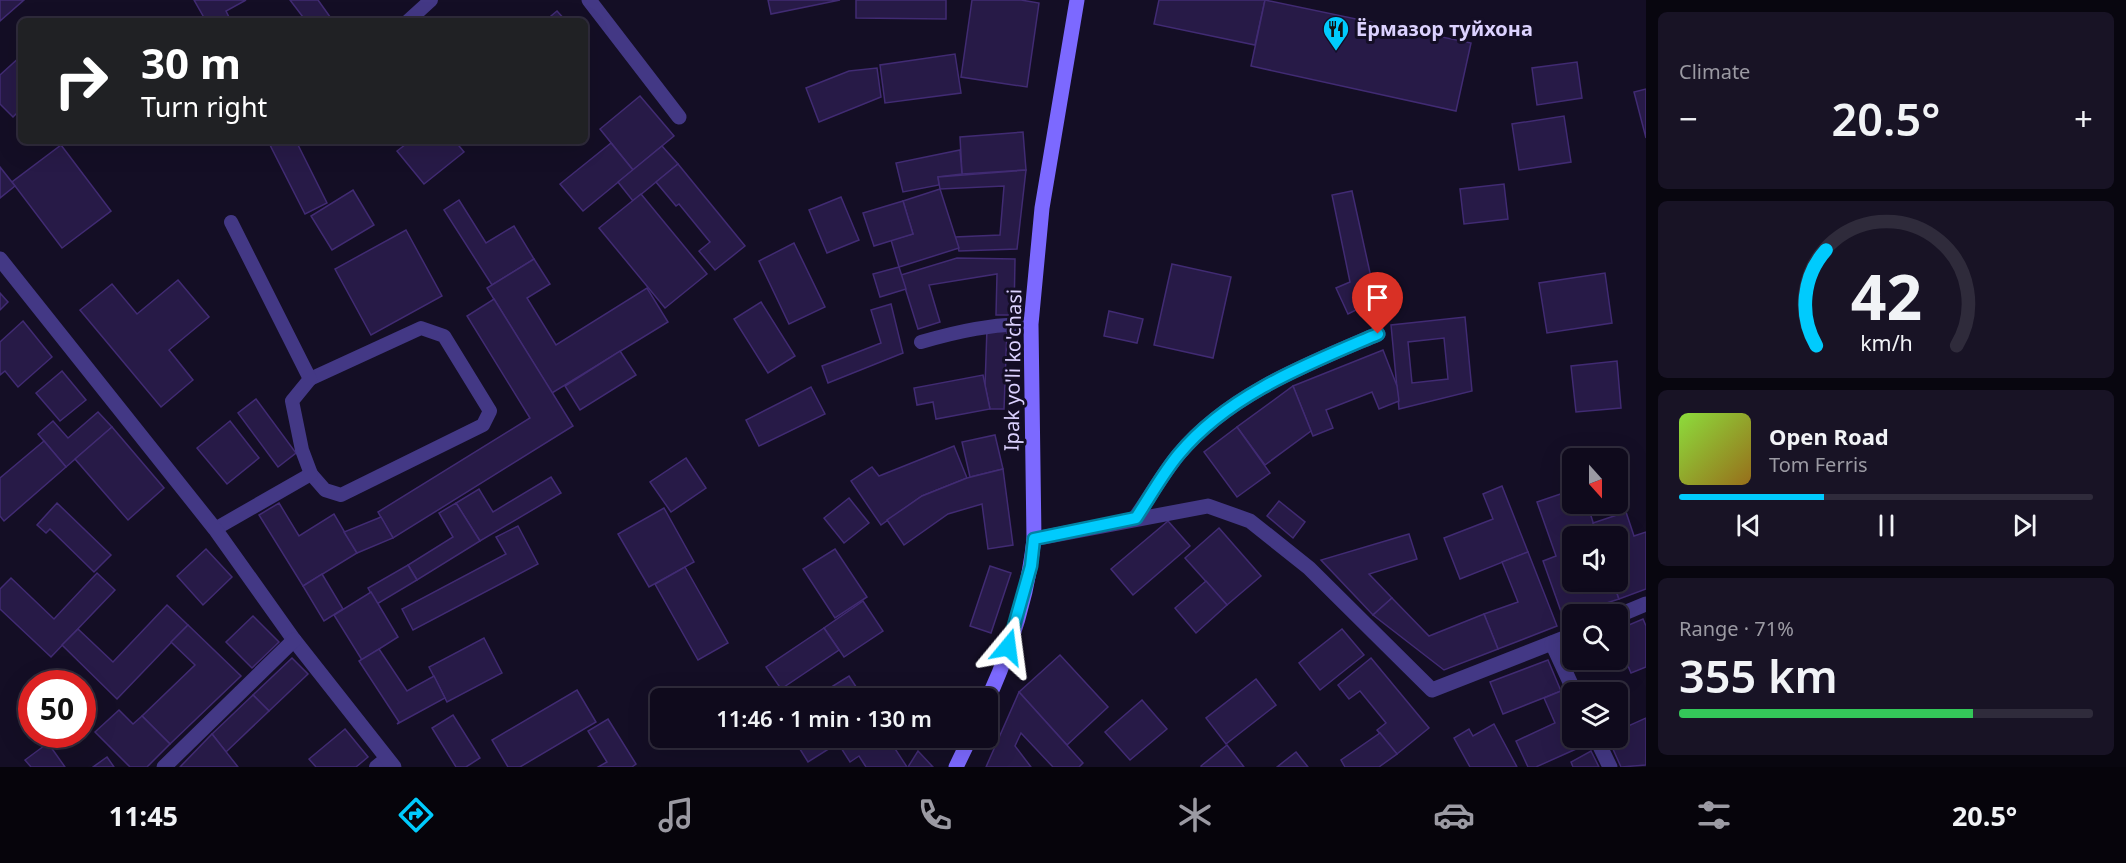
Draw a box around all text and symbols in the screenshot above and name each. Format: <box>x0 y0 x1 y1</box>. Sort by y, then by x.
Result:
restaurant icon: Ёрмазор туйхона <box>1321 14 1351 52</box>
place label: Ёрмазор туйхона <box>1356 15 1533 42</box>
text: 30 m <box>141 34 241 91</box>
icon: right <box>42 42 120 120</box>
text: Climate <box>1679 58 1750 85</box>
text: Turn right <box>141 88 267 125</box>
text: 20.5° <box>1832 88 1940 149</box>
text: − <box>1679 96 1698 141</box>
text: + <box>2074 96 2093 141</box>
text: 42 <box>1850 253 1922 338</box>
pin <box>1352 272 1403 334</box>
icon: arrive <box>1361 281 1394 314</box>
street label: Ipak yo'li ko'chasi <box>998 289 1027 451</box>
text: km/h <box>1860 329 1912 358</box>
text: Open Road <box>1769 421 1889 451</box>
north arrow <box>1562 448 1628 514</box>
map controls <box>1562 448 1628 748</box>
text: Tom Ferris <box>1769 451 1868 478</box>
icon: previous <box>1732 509 1765 542</box>
icon: pause <box>1870 509 1903 542</box>
icon: next <box>2008 509 2041 542</box>
button: sound <box>1562 526 1628 592</box>
button: search <box>1562 604 1628 670</box>
position arrow <box>976 615 1040 679</box>
text: Range · 71% <box>1679 615 1794 642</box>
text: 355 km <box>1679 645 1838 706</box>
speed limit sign: 50 <box>18 670 96 748</box>
button: layers <box>1562 682 1628 748</box>
text: 11:46 · 1 min · 130 m <box>716 703 932 733</box>
icon: directions <box>395 794 437 836</box>
icon: music <box>655 794 697 836</box>
icon: phone <box>914 794 956 836</box>
icon: climate <box>1174 794 1216 836</box>
icon: car <box>1433 794 1475 836</box>
icon: filters <box>1693 794 1735 836</box>
text: 11:45 <box>109 797 178 834</box>
text: 20.5° <box>1952 797 2017 834</box>

